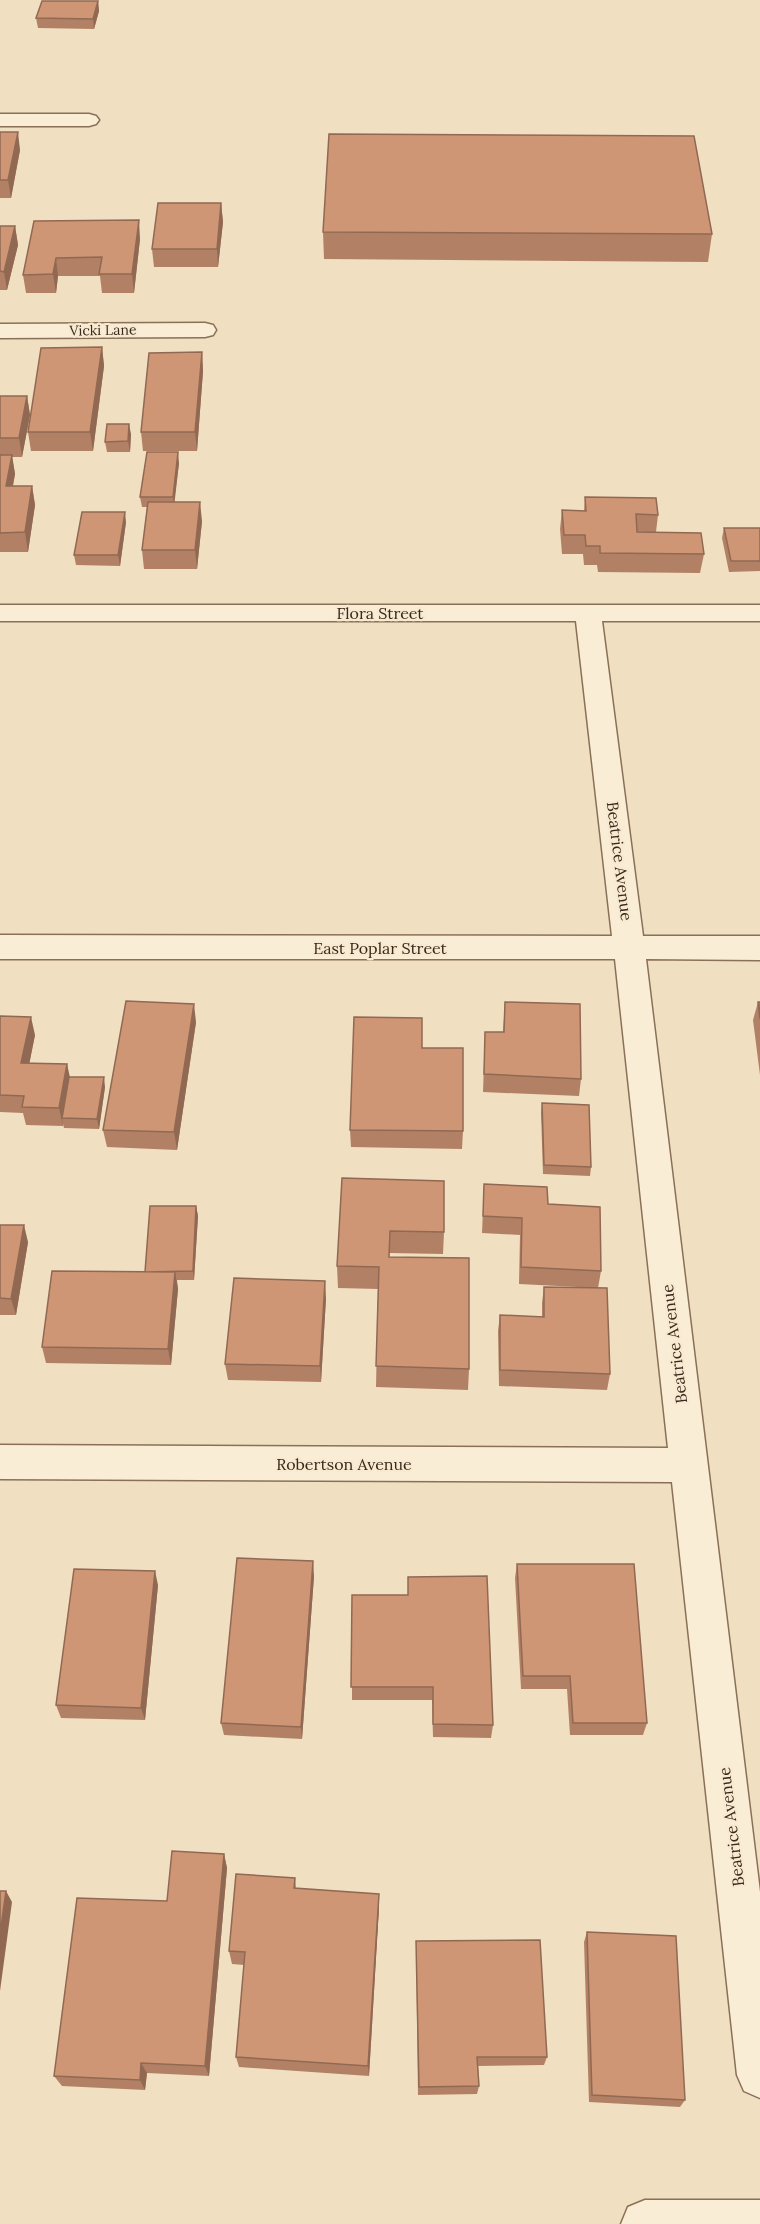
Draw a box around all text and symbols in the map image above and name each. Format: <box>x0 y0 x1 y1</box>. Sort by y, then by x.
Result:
street label: Vicki Lane <box>68 320 137 340</box>
street label: Flora Street <box>336 603 424 623</box>
street label: Beatrice Avenue <box>603 800 637 922</box>
street label: East Poplar Street <box>313 938 448 958</box>
street label: Beatrice Avenue <box>657 1283 691 1405</box>
street label: Robertson Avenue <box>276 1454 412 1474</box>
street label: Beatrice Avenue <box>714 1766 748 1888</box>

